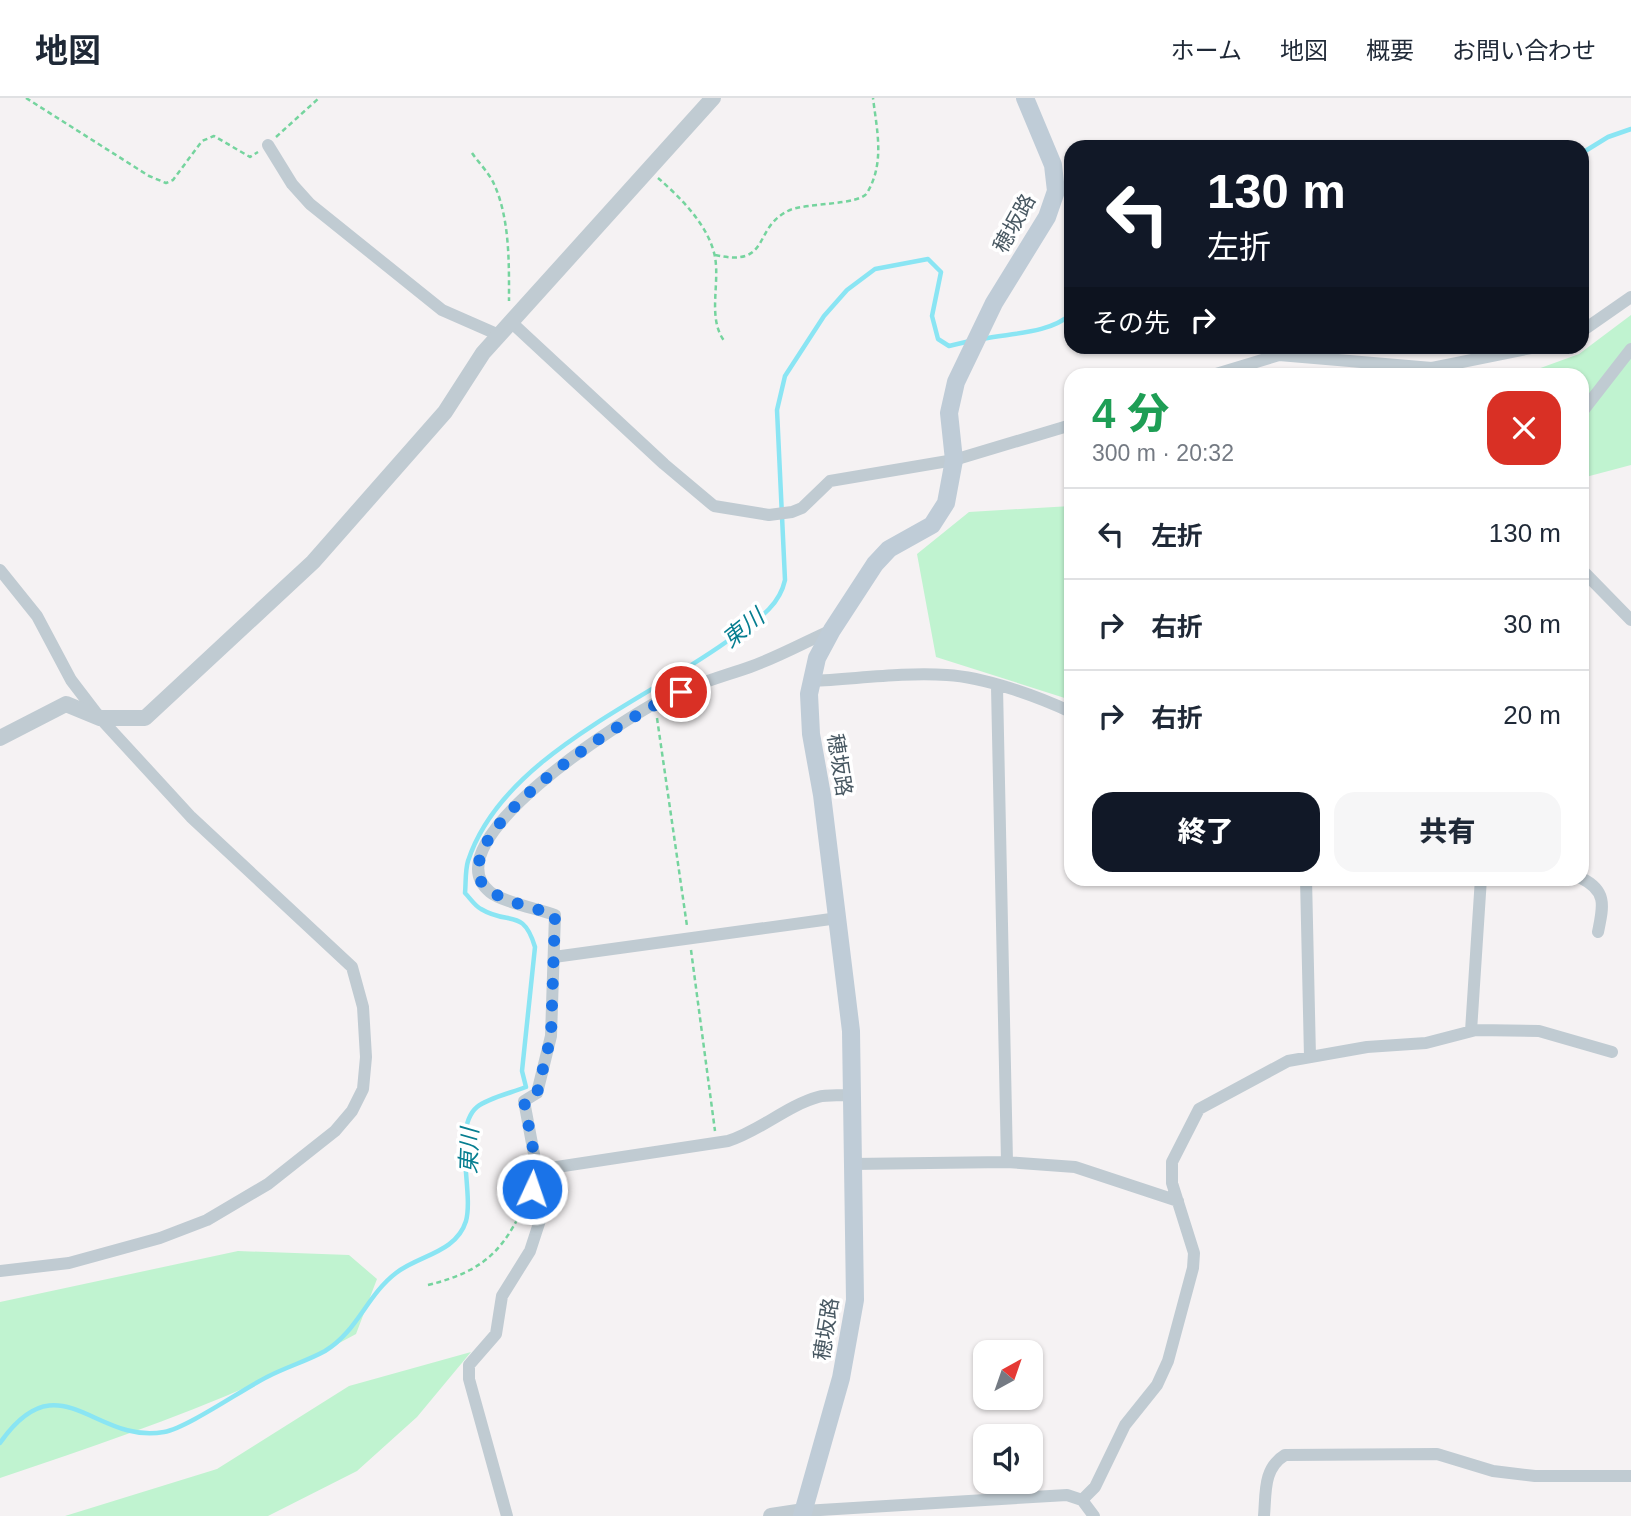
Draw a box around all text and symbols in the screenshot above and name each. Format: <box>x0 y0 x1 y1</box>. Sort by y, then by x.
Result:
text: 地図 <box>35 32 101 69</box>
text: ホーム <box>1171 37 1242 64</box>
text: 地図 <box>1280 37 1328 64</box>
text: 概要 <box>1366 37 1414 64</box>
text: お問い合わせ <box>1452 37 1596 64</box>
text: 130 m <box>1207 164 1346 218</box>
icon: left <box>1092 168 1183 259</box>
street label: 穂坂路 <box>989 190 1039 256</box>
text: 左折 <box>1207 229 1271 265</box>
icon: right <box>1184 301 1222 339</box>
text: その先 <box>1092 308 1170 338</box>
text: 4 分 <box>1092 390 1169 437</box>
button: close <box>1487 391 1561 465</box>
text: 300 m · 20:32 <box>1092 440 1234 466</box>
icon: left <box>1092 515 1130 553</box>
text: 130 m <box>1489 518 1561 548</box>
text: 左折 <box>1151 521 1203 551</box>
water label: 東川 <box>717 602 771 653</box>
icon: right <box>1092 606 1130 644</box>
text: 30 m <box>1503 609 1561 639</box>
text: 右折 <box>1151 612 1203 642</box>
pin <box>651 662 711 722</box>
icon: arrive <box>662 673 700 711</box>
icon: right <box>1092 697 1130 735</box>
text: 20 m <box>1503 700 1561 730</box>
text: 右折 <box>1151 703 1203 733</box>
street label: 穂坂路 <box>824 732 856 798</box>
button: 終了 <box>1092 792 1320 872</box>
button: 共有 <box>1334 792 1561 872</box>
water label: 東川 <box>455 1125 483 1174</box>
position arrow <box>495 1152 569 1226</box>
street label: 穂坂路 <box>810 1296 842 1362</box>
north arrow <box>973 1340 1043 1410</box>
map controls <box>973 1340 1043 1494</box>
button: sound <box>973 1424 1043 1494</box>

